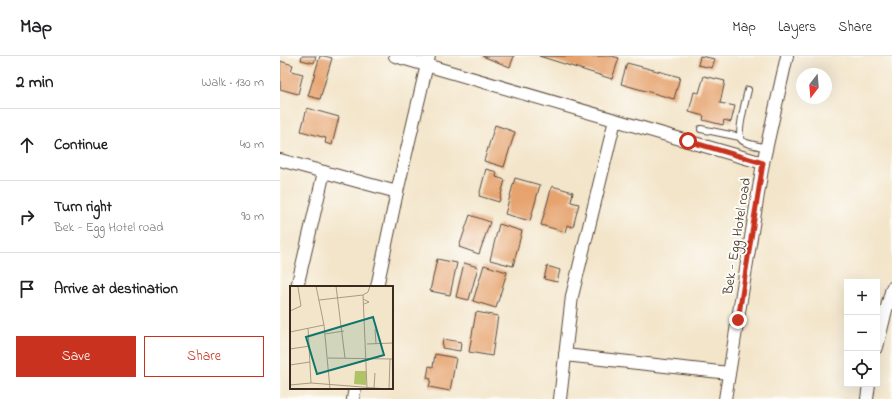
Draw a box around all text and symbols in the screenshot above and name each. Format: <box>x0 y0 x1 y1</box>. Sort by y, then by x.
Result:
text: Map <box>20 14 52 41</box>
text: Map <box>732 17 756 38</box>
text: Layers <box>778 17 816 38</box>
text: Share <box>838 17 872 38</box>
north arrow <box>796 68 832 104</box>
text: 2 min <box>16 70 53 95</box>
text: Walk · 130 m <box>201 73 264 92</box>
route start <box>679 132 697 150</box>
icon: ahead <box>16 134 38 156</box>
text: Continue <box>54 134 108 156</box>
text: 40 m <box>240 135 264 154</box>
street label: Bek - Egg Hotel road <box>718 176 758 297</box>
text: Turn right <box>54 196 112 218</box>
icon: right <box>16 206 38 228</box>
text: 90 m <box>241 207 264 226</box>
text: Bek - Egg Hotel road <box>54 218 164 237</box>
icon: arrive <box>16 278 38 300</box>
text: Arrive at destination <box>54 278 178 300</box>
map controls <box>844 279 880 387</box>
button: + <box>844 279 880 315</box>
inset map <box>290 286 393 389</box>
route end <box>729 311 747 329</box>
button: − <box>844 315 880 351</box>
button: Save <box>16 336 136 377</box>
button: Share <box>144 336 264 377</box>
button: locate <box>844 351 880 387</box>

